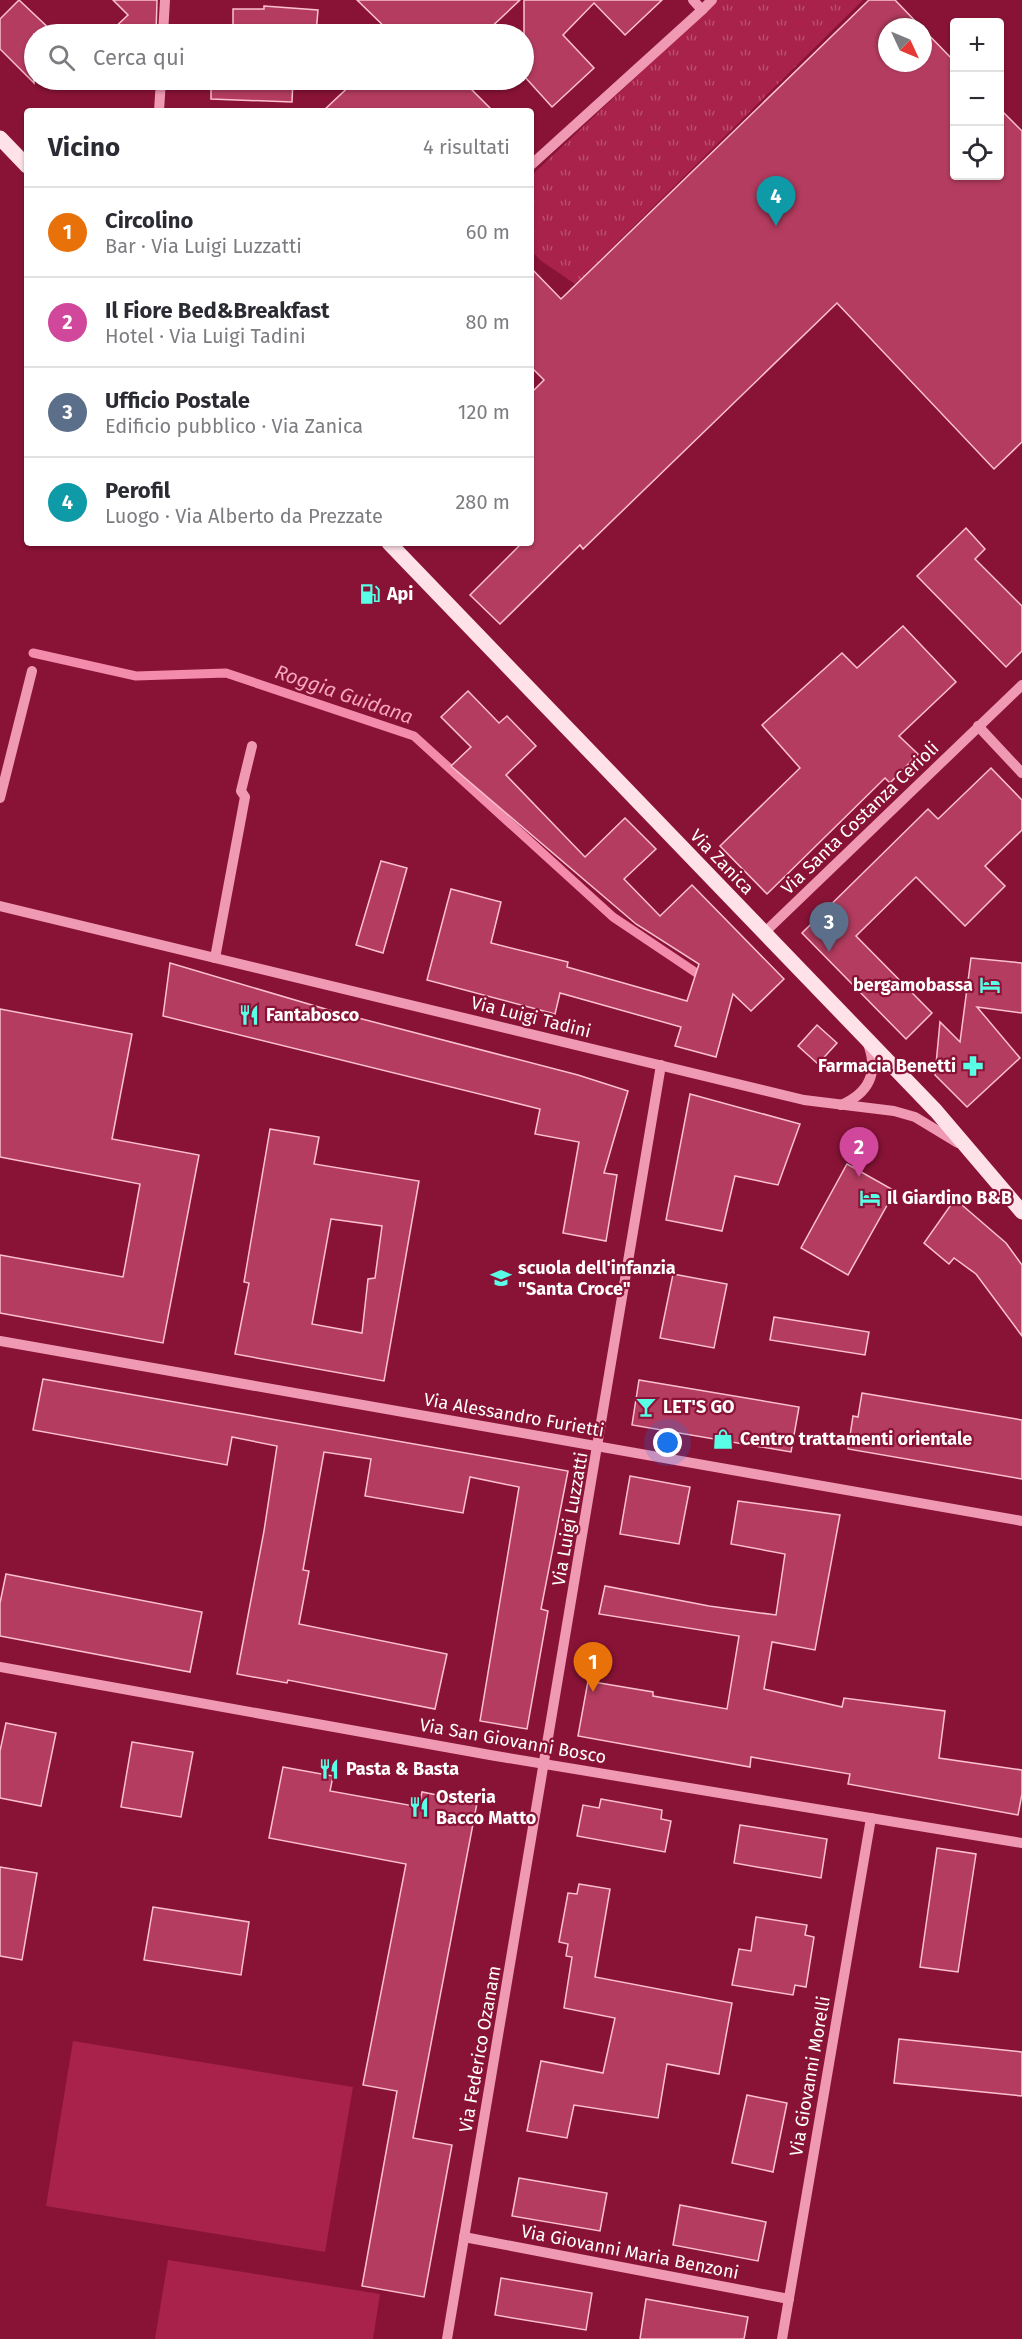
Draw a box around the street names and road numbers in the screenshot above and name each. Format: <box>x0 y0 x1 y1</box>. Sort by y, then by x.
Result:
street label: Via Santa Costanza Cerioli <box>777 737 943 899</box>
street label: Via Zanica <box>685 825 759 899</box>
street label: Via Luigi Tadini <box>469 991 593 1043</box>
street label: Via Alessandro Furietti <box>422 1388 606 1442</box>
street label: Via Luigi Luzzatti <box>547 1450 593 1588</box>
street label: Via San Giovanni Bosco <box>418 1714 608 1768</box>
street label: Via Federico Ozanam <box>454 1964 506 2134</box>
street label: Via Giovanni Morelli <box>785 1994 835 2158</box>
street label: Via Giovanni Maria Benzoni <box>519 2220 741 2284</box>

